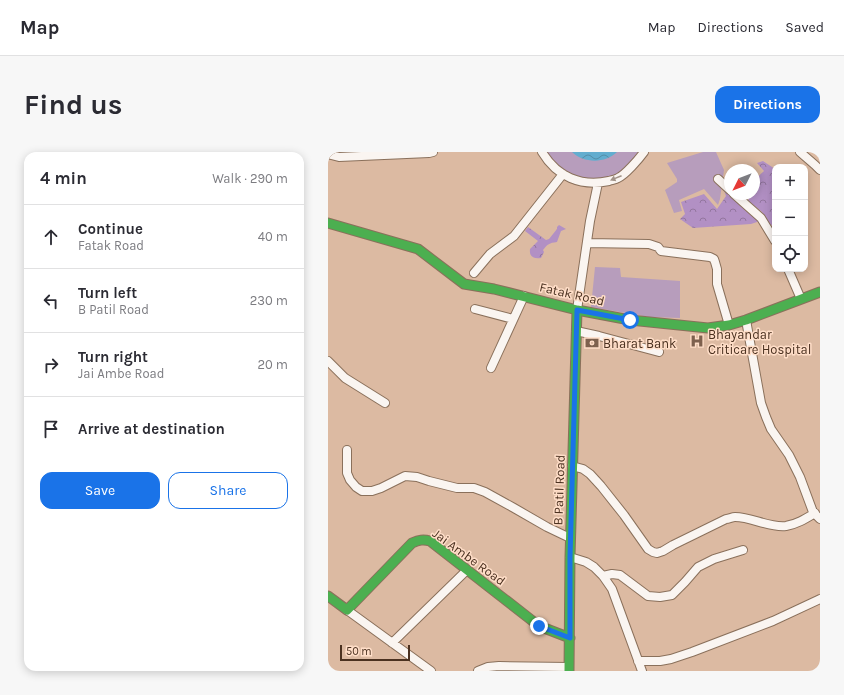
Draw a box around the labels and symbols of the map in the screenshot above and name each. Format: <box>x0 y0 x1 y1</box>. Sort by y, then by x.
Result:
north arrow <box>724 164 760 200</box>
one-way arrow <box>610 174 622 181</box>
street label: Fatak Road <box>538 279 606 309</box>
route start <box>621 311 639 329</box>
place label: Bhayandar Criticare Hospital <box>708 327 811 357</box>
hospital icon: Bhayandar Criticare Hospital <box>689 333 705 349</box>
bank icon: Bharat Bank <box>584 335 600 351</box>
place label: Bharat Bank <box>603 336 676 351</box>
street label: B Patil Road <box>550 454 568 526</box>
street label: Jai Ambe Road <box>430 526 508 588</box>
route end <box>530 617 548 635</box>
scale bar <box>340 643 410 662</box>

